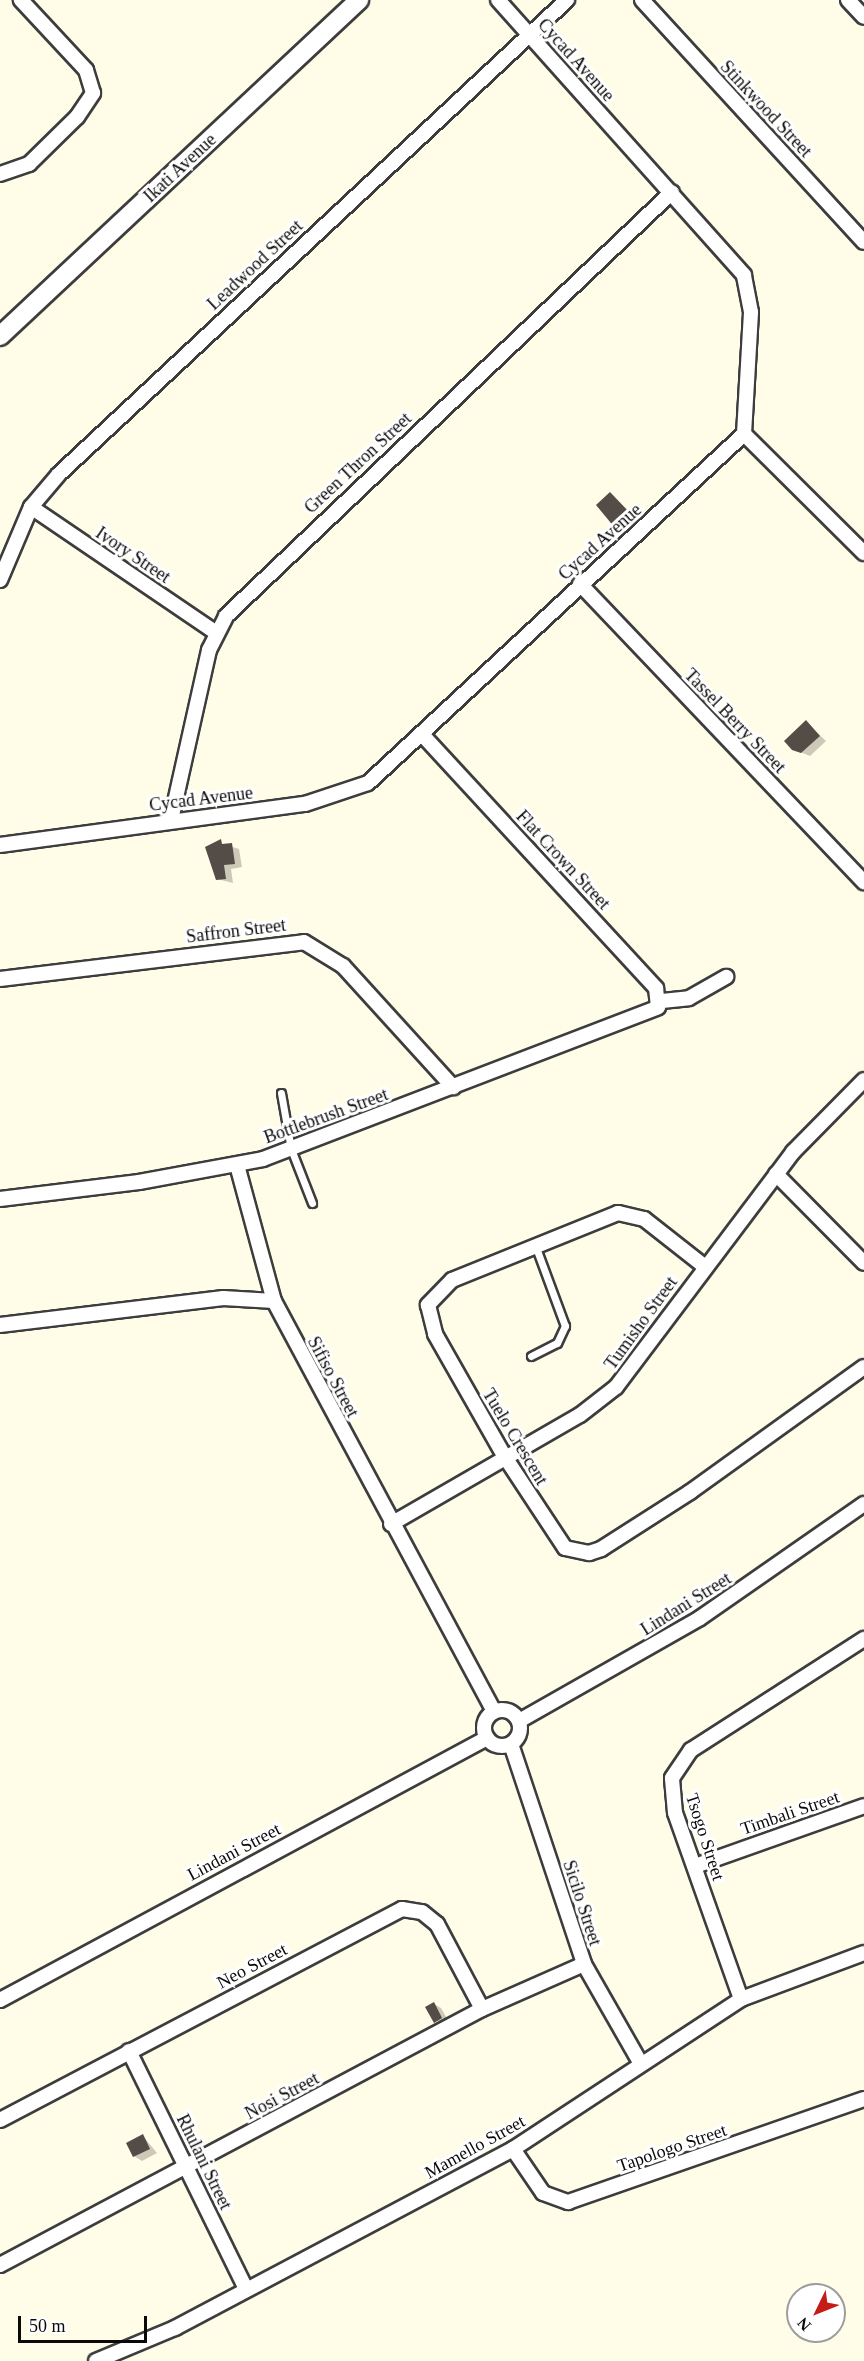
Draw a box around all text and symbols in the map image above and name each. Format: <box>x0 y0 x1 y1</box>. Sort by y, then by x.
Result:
street label: Cycad Avenue <box>533 14 619 106</box>
street label: Stinkwood Street <box>716 56 816 162</box>
street label: Ikati Avenue <box>139 129 221 207</box>
street label: Leadwood Street <box>203 215 307 315</box>
street label: Green Thron Street <box>300 408 416 518</box>
street label: Cycad Avenue <box>554 499 646 585</box>
street label: Ivory Street <box>92 522 174 588</box>
street label: Tassel Berry Street <box>680 664 790 778</box>
street label: Cycad Avenue <box>148 782 254 816</box>
street label: Flat Crown Street <box>511 806 615 914</box>
street label: Saffron Street <box>185 914 287 948</box>
street label: Bottlebrush Street <box>261 1084 391 1148</box>
street label: Tumisho Street <box>600 1272 682 1374</box>
street label: Sifiso Street <box>303 1333 363 1421</box>
street label: Tuelo Crescent <box>478 1385 552 1489</box>
street label: Lindani Street <box>637 1568 735 1640</box>
street label: Timbali Street <box>738 1786 842 1840</box>
street label: Tsogo Street <box>681 1791 729 1883</box>
street label: Lindani Street <box>184 1818 284 1886</box>
street label: Sicilo Street <box>558 1858 606 1948</box>
street label: Neo Street <box>213 1939 291 1993</box>
street label: Nosi Street <box>241 2068 323 2124</box>
street label: Rhulani Street <box>172 2111 236 2213</box>
street label: Mamello Street <box>421 2111 529 2183</box>
street label: Tapologo Street <box>614 2119 730 2177</box>
north arrow <box>786 2283 846 2343</box>
scale bar <box>21 2304 150 2342</box>
text: N <box>794 2314 814 2334</box>
text: 50 m <box>29 2316 66 2336</box>

